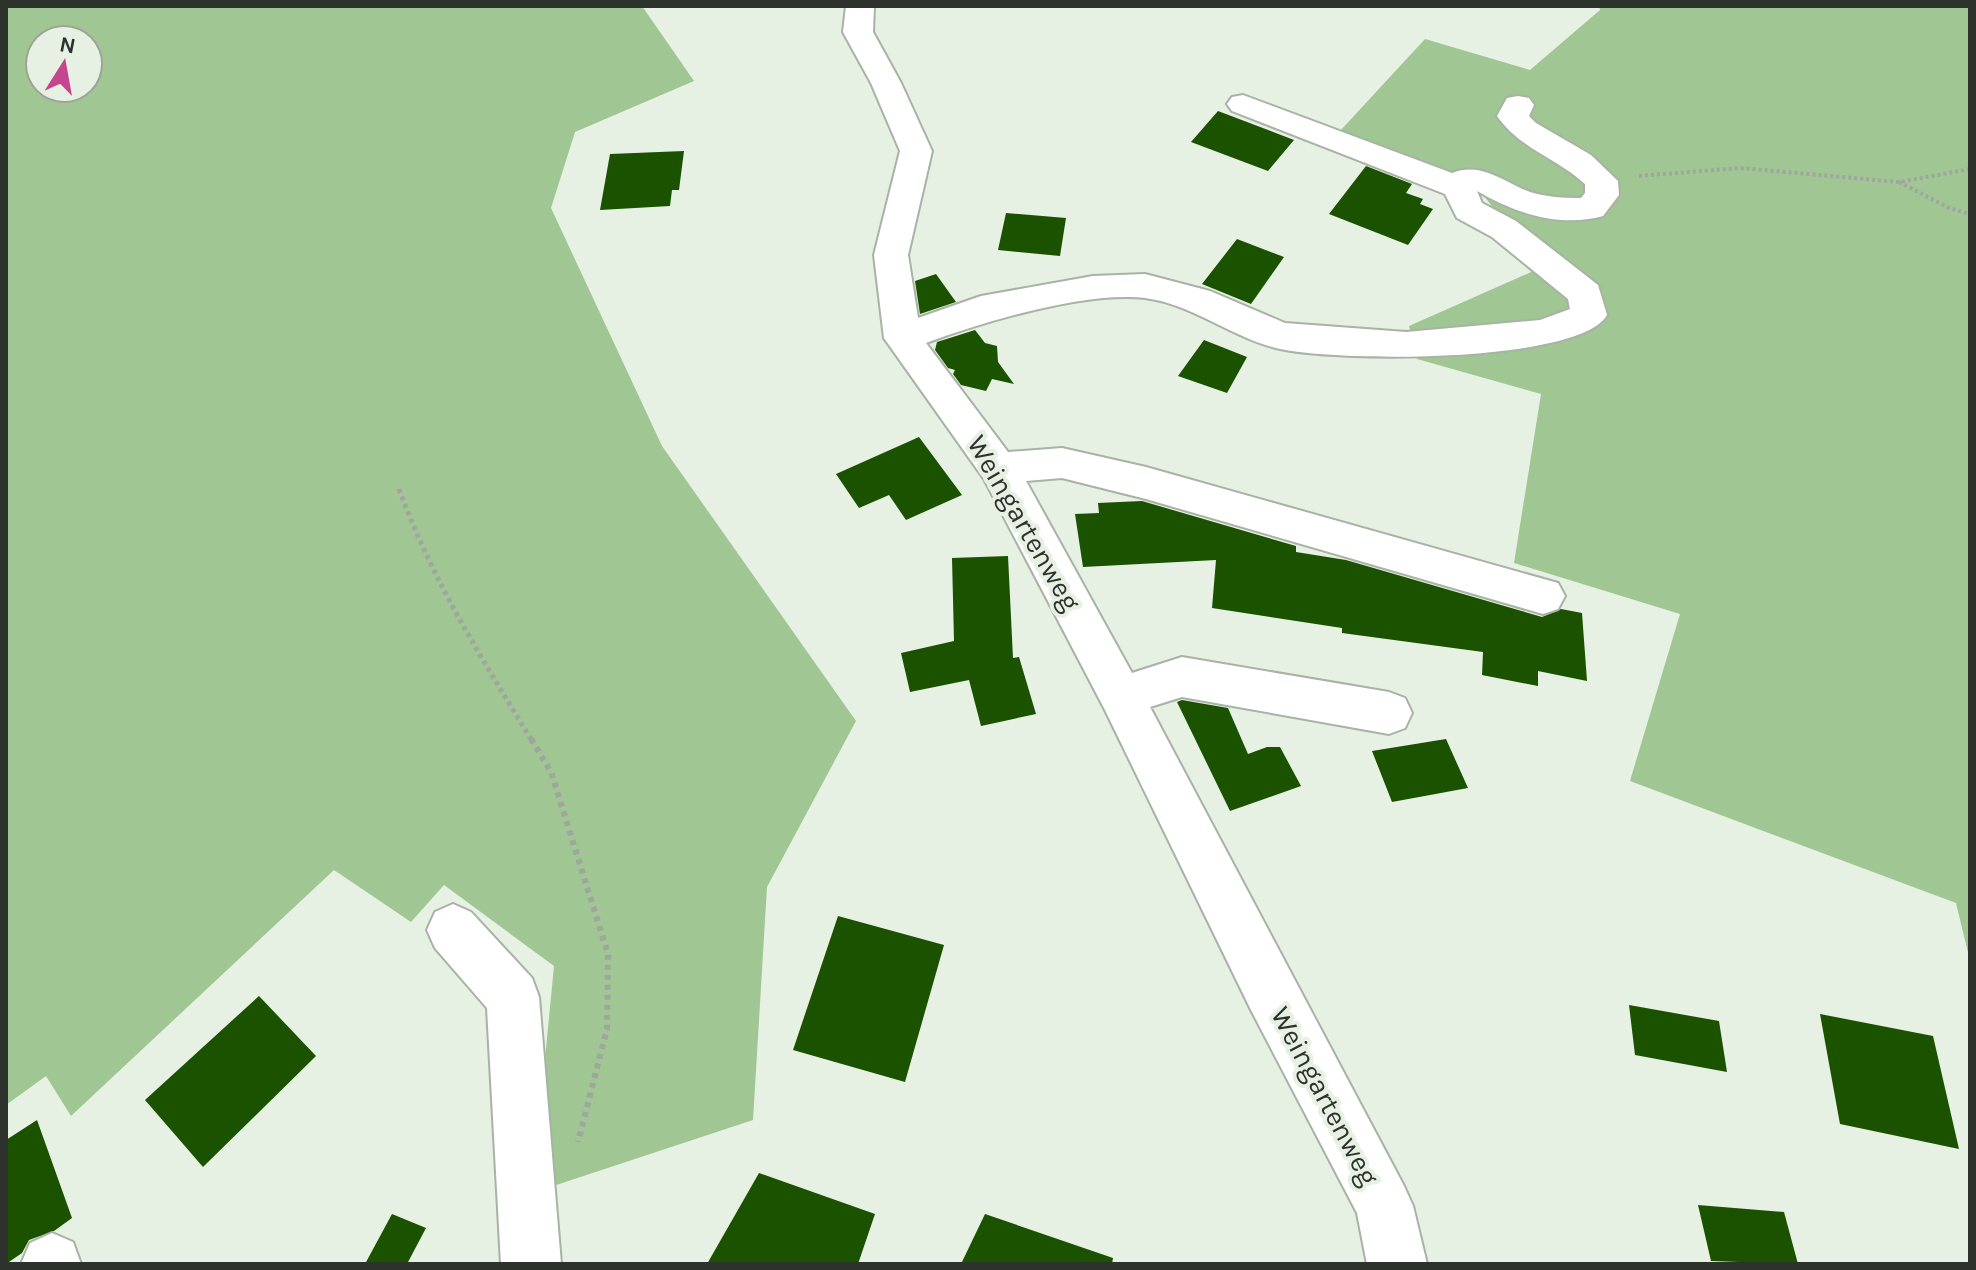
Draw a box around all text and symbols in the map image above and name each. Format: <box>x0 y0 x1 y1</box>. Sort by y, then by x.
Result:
north arrow <box>24 24 104 104</box>
text: N <box>57 31 78 60</box>
street label: Weingartenweg <box>960 429 1088 617</box>
street label: Weingartenweg <box>1264 1001 1386 1191</box>

